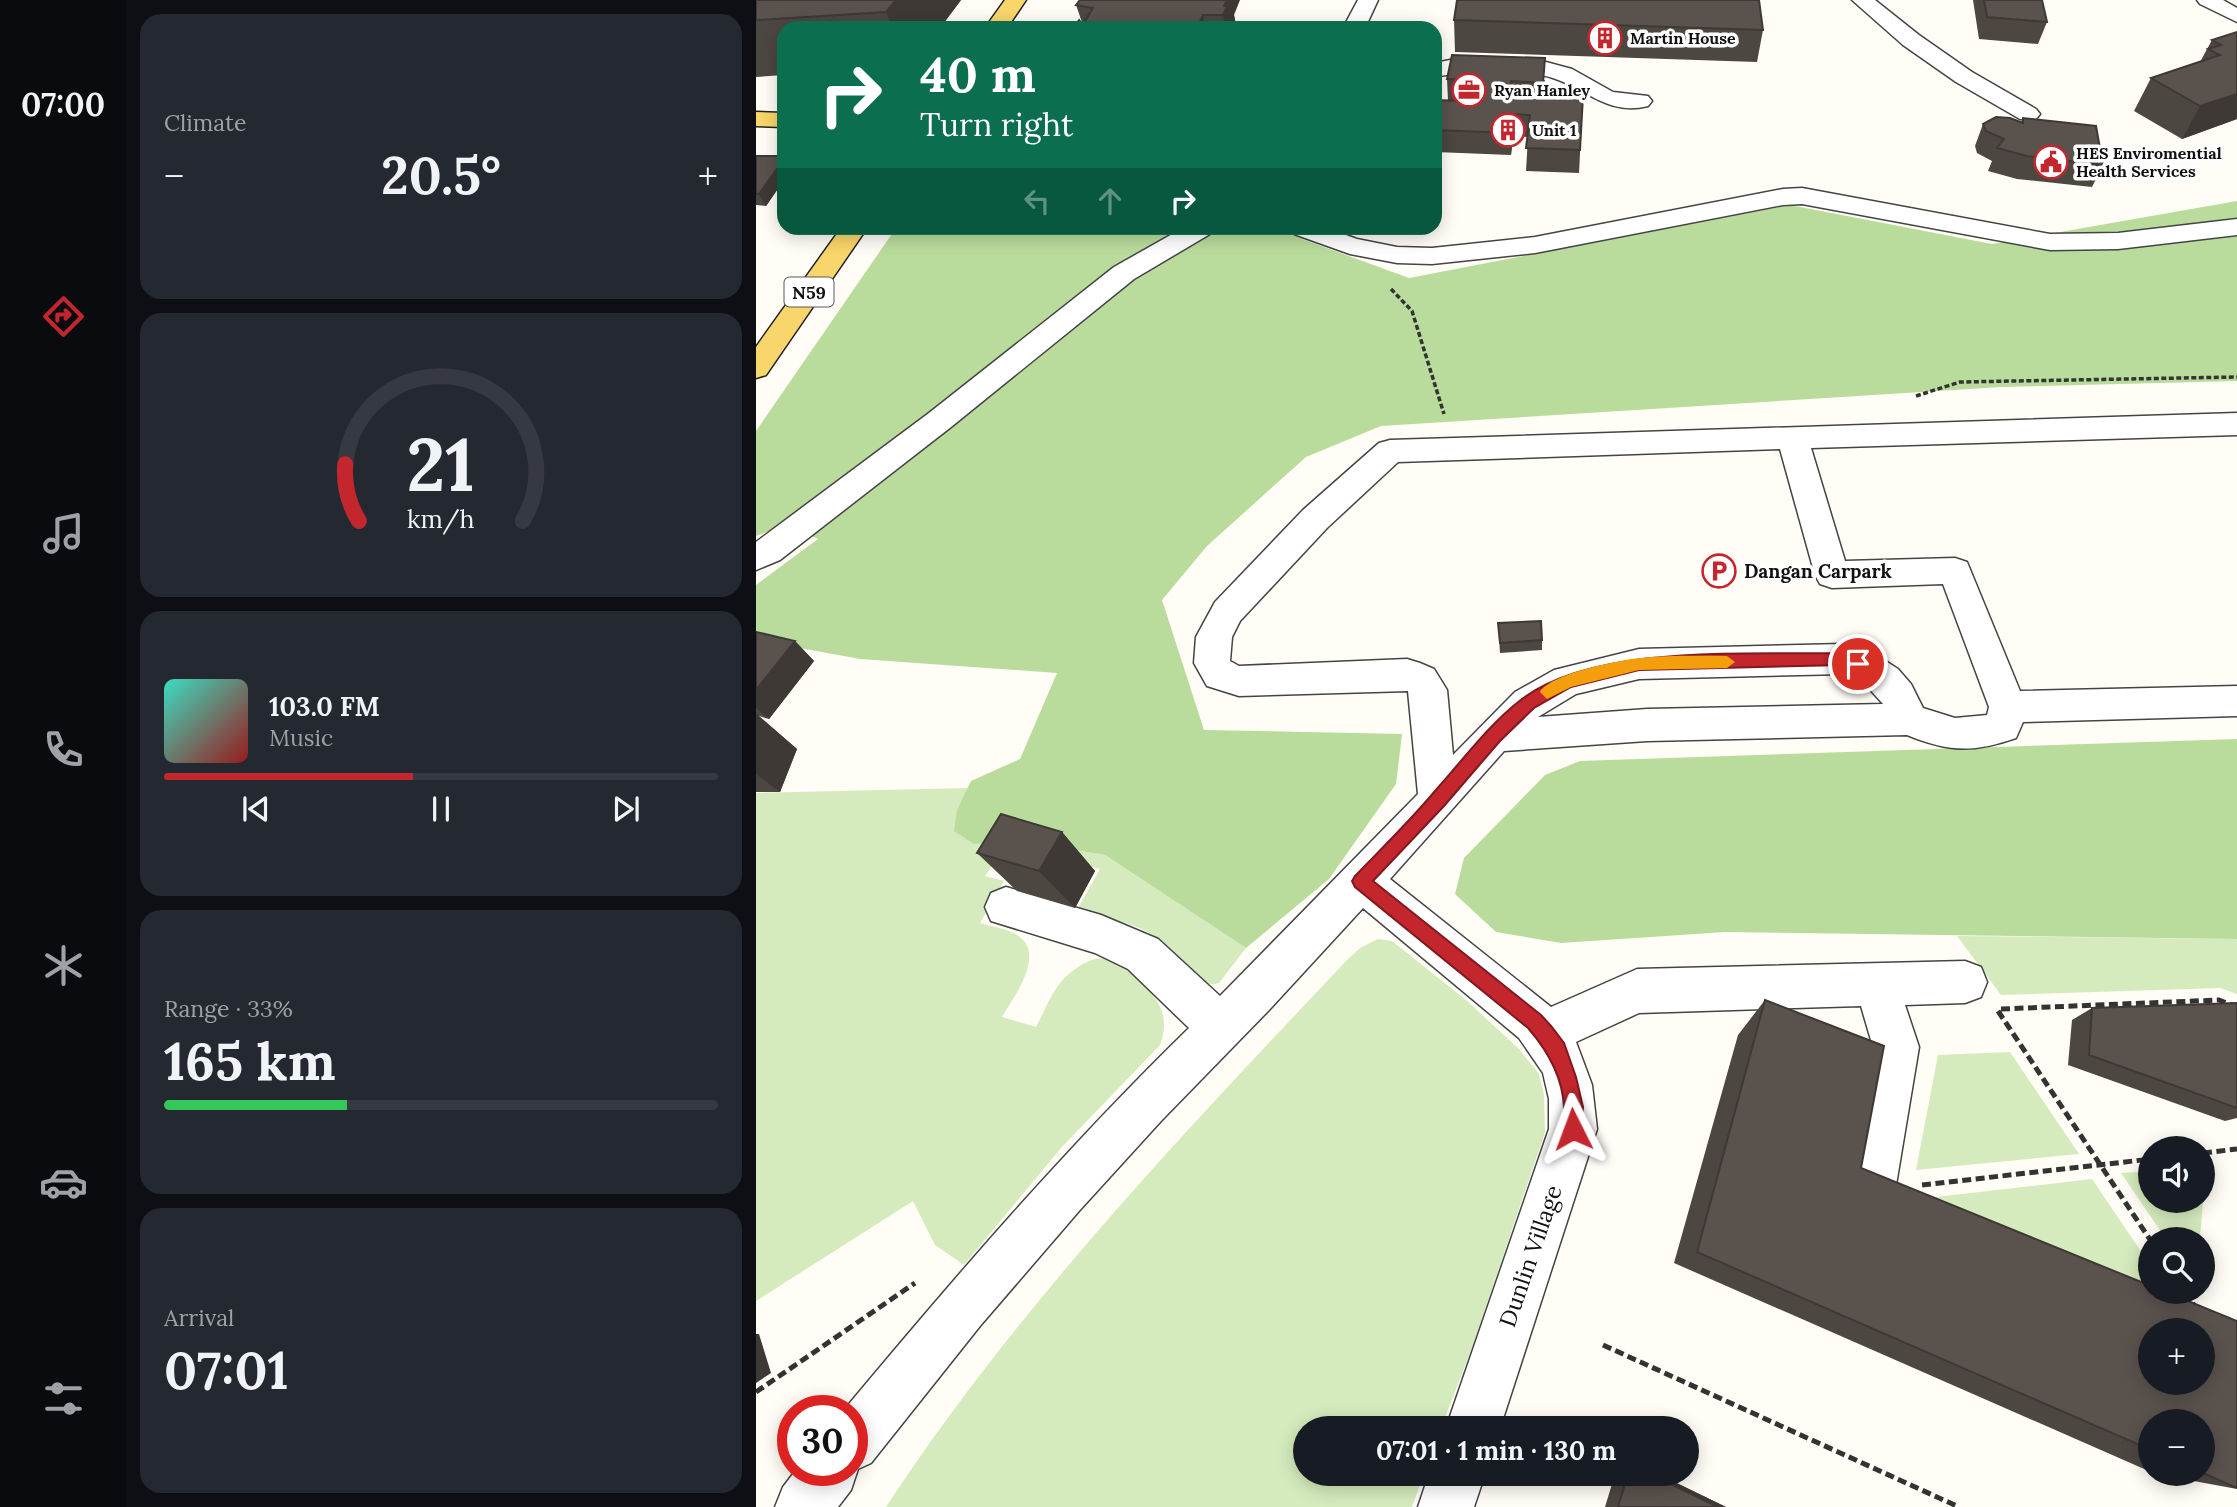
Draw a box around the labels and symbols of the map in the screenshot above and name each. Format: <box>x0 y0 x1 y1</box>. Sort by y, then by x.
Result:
building icon: Martin House <box>1586 19 1624 57</box>
place label: Martin House <box>1630 28 1736 48</box>
office icon: Ryan Hanley <box>1450 71 1488 109</box>
place label: Ryan Hanley <box>1494 80 1590 100</box>
building icon: Unit 1 <box>1489 111 1527 149</box>
place label: Unit 1 <box>1532 120 1576 140</box>
public building icon: HES Enviromential Health Services <box>2032 143 2070 181</box>
place label: HES Enviromential Health Services <box>2076 143 2222 181</box>
road number: N59 <box>784 278 834 306</box>
parking icon: Dangan Carpark <box>1700 552 1738 590</box>
place label: Dangan Carpark <box>1744 559 1892 583</box>
pin <box>1828 634 1888 694</box>
position arrow <box>1536 1092 1610 1166</box>
street label: Dunlin Village <box>1492 1181 1568 1331</box>
speed limit sign: 30 <box>777 1395 868 1486</box>

